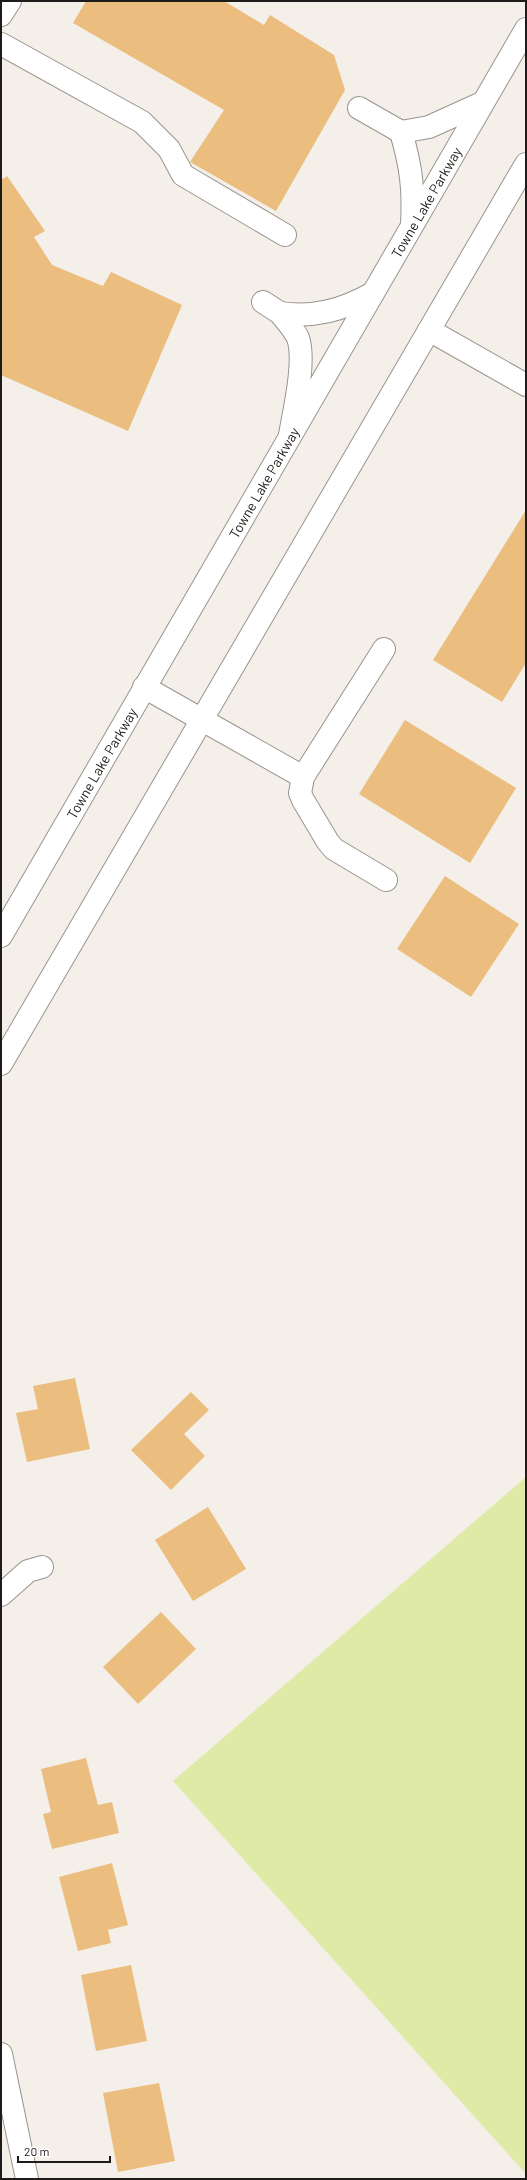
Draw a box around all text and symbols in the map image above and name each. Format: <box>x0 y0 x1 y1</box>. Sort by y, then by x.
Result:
street label: Towne Lake Parkway <box>387 143 465 261</box>
street label: Towne Lake Parkway <box>225 424 303 541</box>
street label: Towne Lake Parkway <box>62 704 140 821</box>
scale bar <box>18 2138 110 2164</box>
text: 20 m <box>24 2144 50 2158</box>

